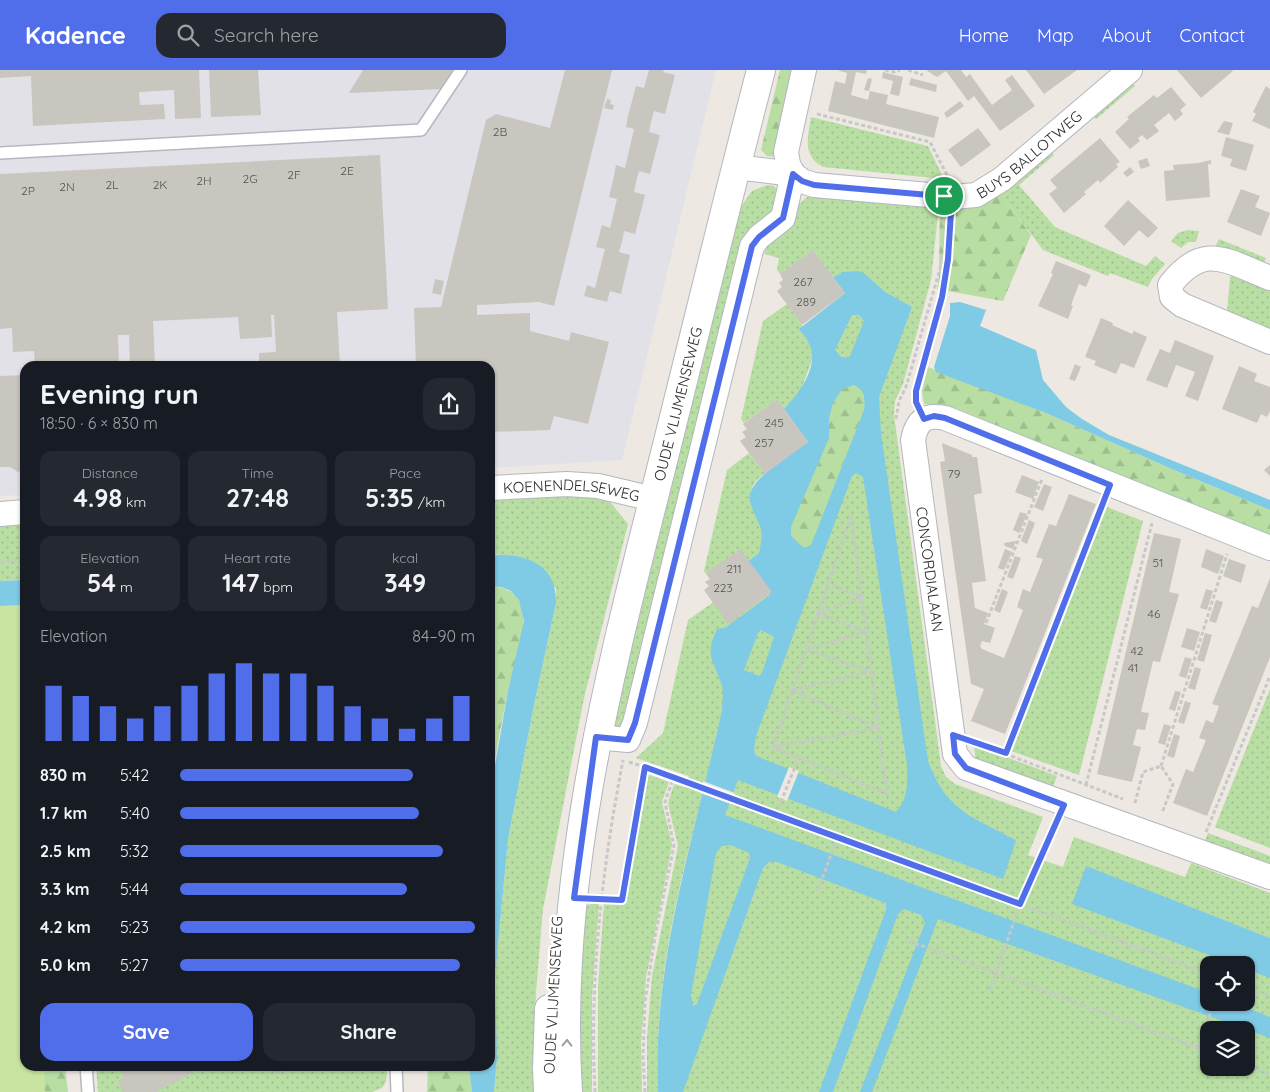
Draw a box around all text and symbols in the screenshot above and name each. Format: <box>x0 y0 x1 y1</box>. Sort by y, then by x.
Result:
search box <box>156 13 506 58</box>
text: Kadence <box>25 20 126 50</box>
icon: search <box>174 21 202 49</box>
text: Search here <box>214 23 319 47</box>
text: Home <box>959 24 1009 47</box>
text: Map <box>1037 24 1074 47</box>
text: About <box>1102 24 1152 47</box>
text: Contact <box>1180 24 1245 47</box>
street label: BUYS BALLOTWEG <box>973 106 1085 202</box>
house number: 2B <box>493 124 507 139</box>
house number: 2E <box>340 163 354 178</box>
house number: 2F <box>287 167 301 182</box>
house number: 2G <box>243 171 258 186</box>
house number: 2H <box>196 173 212 188</box>
pin <box>923 175 965 217</box>
house number: 2L <box>105 177 119 192</box>
house number: 2K <box>153 177 167 192</box>
house number: 2N <box>59 179 75 194</box>
icon: arrive <box>930 182 958 210</box>
house number: 2P <box>21 183 35 198</box>
house number: 267 <box>793 274 813 289</box>
house number: 289 <box>796 294 816 309</box>
street label: OUDE VLIJMENSEWEG <box>649 325 706 483</box>
text: Evening run <box>40 376 199 411</box>
button: share <box>423 378 475 430</box>
text: 18:50 · 6 × 830 m <box>40 413 158 433</box>
house number: 245 <box>764 415 784 430</box>
house number: 257 <box>754 435 774 450</box>
text: Distance <box>82 464 138 482</box>
text: Time <box>241 464 274 482</box>
text: Pace <box>389 464 421 482</box>
house number: 79 <box>948 466 961 481</box>
street label: KOENENDELSEWEG <box>503 474 642 505</box>
text: 4.98 <box>73 482 122 513</box>
text: 27:48 <box>226 482 289 513</box>
text: 5:35 <box>365 482 414 513</box>
text: km <box>122 493 146 511</box>
text: /km <box>414 493 445 511</box>
street label: CONCORDIALAAN <box>913 505 948 633</box>
text: Elevation <box>80 549 139 567</box>
text: Heart rate <box>224 549 291 567</box>
text: kcal <box>392 549 418 567</box>
house number: 51 <box>1153 555 1163 570</box>
house number: 211 <box>726 561 742 576</box>
text: 54 <box>87 567 116 598</box>
text: 147 <box>222 567 259 598</box>
text: 349 <box>384 567 426 598</box>
text: m <box>116 578 133 596</box>
text: bpm <box>259 578 293 596</box>
house number: 223 <box>713 580 733 595</box>
house number: 46 <box>1148 606 1161 621</box>
text: Elevation <box>40 626 107 646</box>
text: 84–90 m <box>412 626 475 646</box>
house number: 42 <box>1131 643 1144 658</box>
house number: 41 <box>1128 660 1138 675</box>
text: 830 m <box>40 765 86 785</box>
text: 5:42 <box>120 765 149 785</box>
text: 1.7 km <box>40 803 87 823</box>
text: 5:40 <box>120 803 150 823</box>
text: 2.5 km <box>40 841 91 861</box>
text: 5:32 <box>120 841 149 861</box>
text: 3.3 km <box>40 879 90 899</box>
text: 5:44 <box>120 879 149 899</box>
street label: OUDE VLIJMENSEWEG <box>539 916 567 1074</box>
text: 4.2 km <box>40 917 91 937</box>
text: 5:23 <box>120 917 149 937</box>
text: 5.0 km <box>40 955 91 975</box>
text: 5:27 <box>120 955 148 975</box>
map controls <box>1200 956 1255 1076</box>
button: locate <box>1200 956 1255 1011</box>
button: Save <box>40 1003 253 1061</box>
button: Share <box>263 1003 475 1061</box>
button: layers <box>1200 1021 1255 1076</box>
one-way arrow <box>562 1039 572 1047</box>

